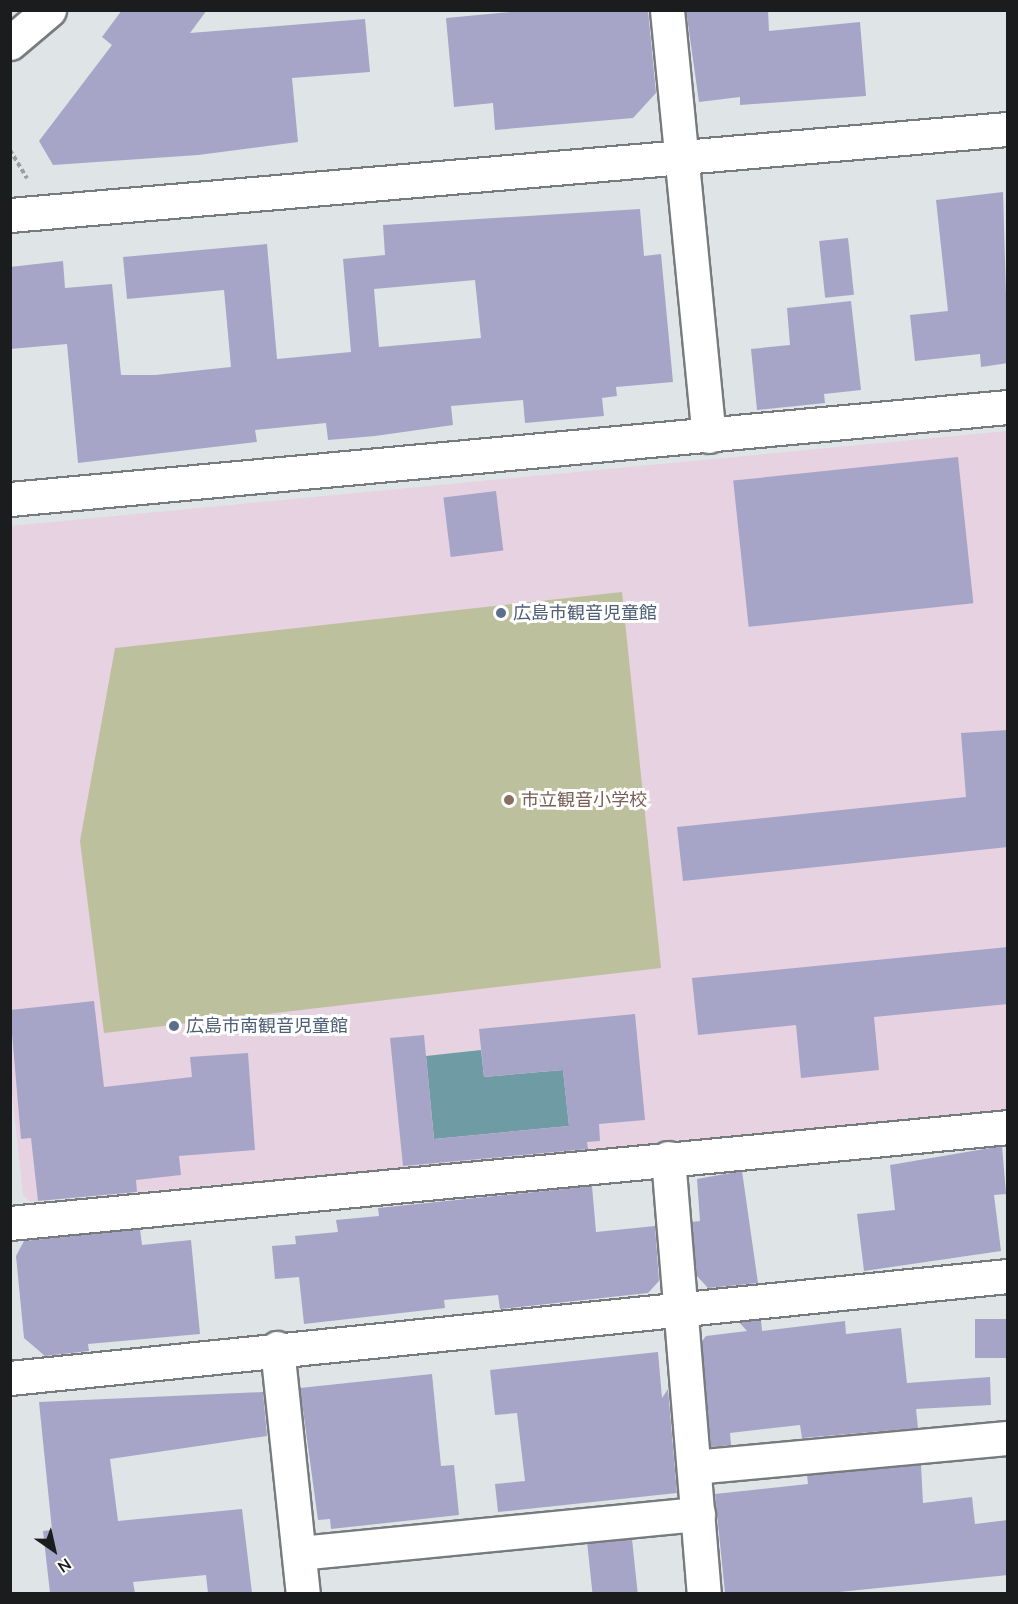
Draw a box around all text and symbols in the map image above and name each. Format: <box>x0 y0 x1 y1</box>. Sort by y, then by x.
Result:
place label: 広島市観音児童館 <box>513 602 657 624</box>
marker: 広島市観音児童館 <box>494 606 508 620</box>
place label: 市立観音小学校 <box>521 789 647 811</box>
marker: 市立観音小学校 <box>502 793 516 807</box>
place label: 広島市南観音児童館 <box>186 1015 348 1037</box>
marker: 広島市南観音児童館 <box>167 1019 181 1033</box>
north arrow <box>24 1520 84 1580</box>
text: N <box>53 1552 75 1577</box>

